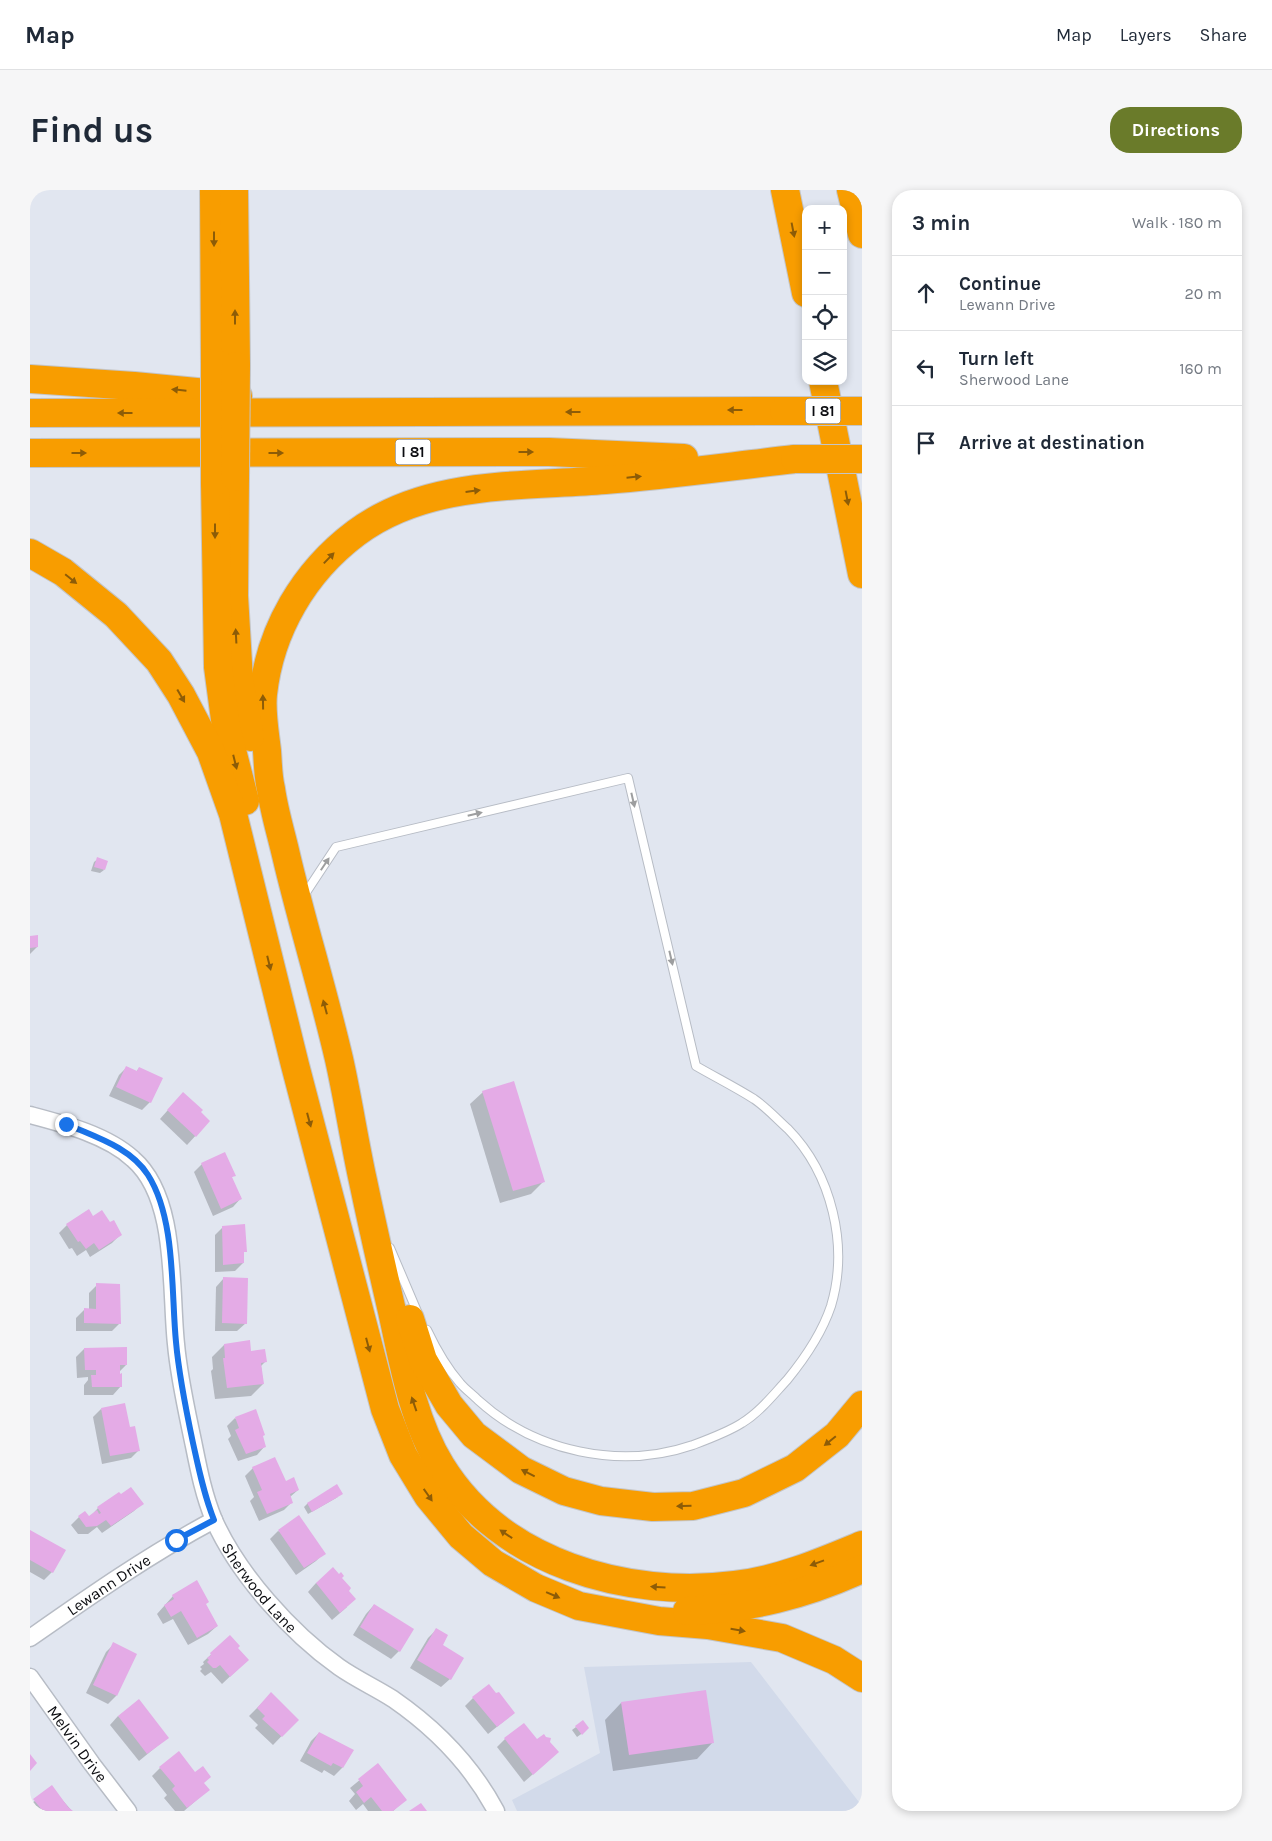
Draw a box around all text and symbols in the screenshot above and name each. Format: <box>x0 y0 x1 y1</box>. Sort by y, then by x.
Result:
text: Map <box>25 21 75 49</box>
text: Map <box>1056 24 1092 46</box>
text: Layers <box>1120 24 1172 46</box>
text: Share <box>1200 24 1247 46</box>
button: Directions <box>1110 107 1242 153</box>
text: Find us <box>30 110 153 151</box>
map controls <box>802 205 847 385</box>
button: + <box>802 205 847 250</box>
text: 3 min <box>912 211 970 235</box>
text: Walk · 180 m <box>1132 213 1222 232</box>
one-way arrow <box>789 222 797 238</box>
one-way arrow <box>210 231 218 247</box>
button: − <box>802 250 847 295</box>
text: Continue <box>959 273 1041 295</box>
icon: ahead <box>912 279 940 307</box>
text: 20 m <box>1184 284 1222 303</box>
button: locate <box>802 295 847 340</box>
text: Lewann Drive <box>959 295 1056 314</box>
one-way arrow <box>231 309 239 325</box>
button: layers <box>802 340 847 385</box>
text: Turn left <box>959 348 1034 370</box>
icon: left <box>912 354 940 382</box>
text: 160 m <box>1179 359 1222 378</box>
text: Sherwood Lane <box>959 370 1069 389</box>
one-way arrow <box>171 386 187 394</box>
road number: I 81 <box>806 398 840 424</box>
one-way arrow <box>727 406 743 414</box>
one-way arrow <box>564 408 580 416</box>
one-way arrow <box>117 409 133 417</box>
icon: arrive <box>912 429 940 457</box>
text: Arrive at destination <box>959 432 1145 454</box>
road number: I 81 <box>396 440 430 464</box>
one-way arrow <box>518 448 534 456</box>
one-way arrow <box>71 449 87 457</box>
one-way arrow <box>268 449 284 457</box>
one-way arrow <box>627 473 643 481</box>
one-way arrow <box>465 487 481 495</box>
one-way arrow <box>843 490 851 506</box>
one-way arrow <box>211 523 219 539</box>
one-way arrow <box>323 552 335 564</box>
one-way arrow <box>65 573 78 584</box>
one-way arrow <box>232 628 240 644</box>
one-way arrow <box>177 690 186 703</box>
one-way arrow <box>259 694 267 710</box>
one-way arrow <box>231 754 239 770</box>
one-way arrow <box>629 792 637 807</box>
one-way arrow <box>467 810 482 818</box>
one-way arrow <box>320 857 330 871</box>
one-way arrow <box>667 950 675 965</box>
one-way arrow <box>265 955 273 970</box>
one-way arrow <box>321 999 329 1014</box>
route end <box>55 1113 78 1136</box>
one-way arrow <box>306 1113 314 1128</box>
one-way arrow <box>364 1338 372 1353</box>
one-way arrow <box>410 1396 418 1411</box>
one-way arrow <box>824 1435 837 1446</box>
one-way arrow <box>521 1469 535 1477</box>
one-way arrow <box>423 1488 433 1502</box>
one-way arrow <box>676 1503 692 1511</box>
route start <box>165 1529 188 1552</box>
one-way arrow <box>500 1529 513 1539</box>
street label: Sherwood Lane <box>218 1539 301 1637</box>
street label: Lewann Drive <box>63 1550 154 1619</box>
one-way arrow <box>809 1559 824 1567</box>
one-way arrow <box>649 1582 665 1590</box>
one-way arrow <box>546 1591 560 1599</box>
one-way arrow <box>730 1627 746 1635</box>
street label: Melvin Drive <box>44 1702 112 1786</box>

